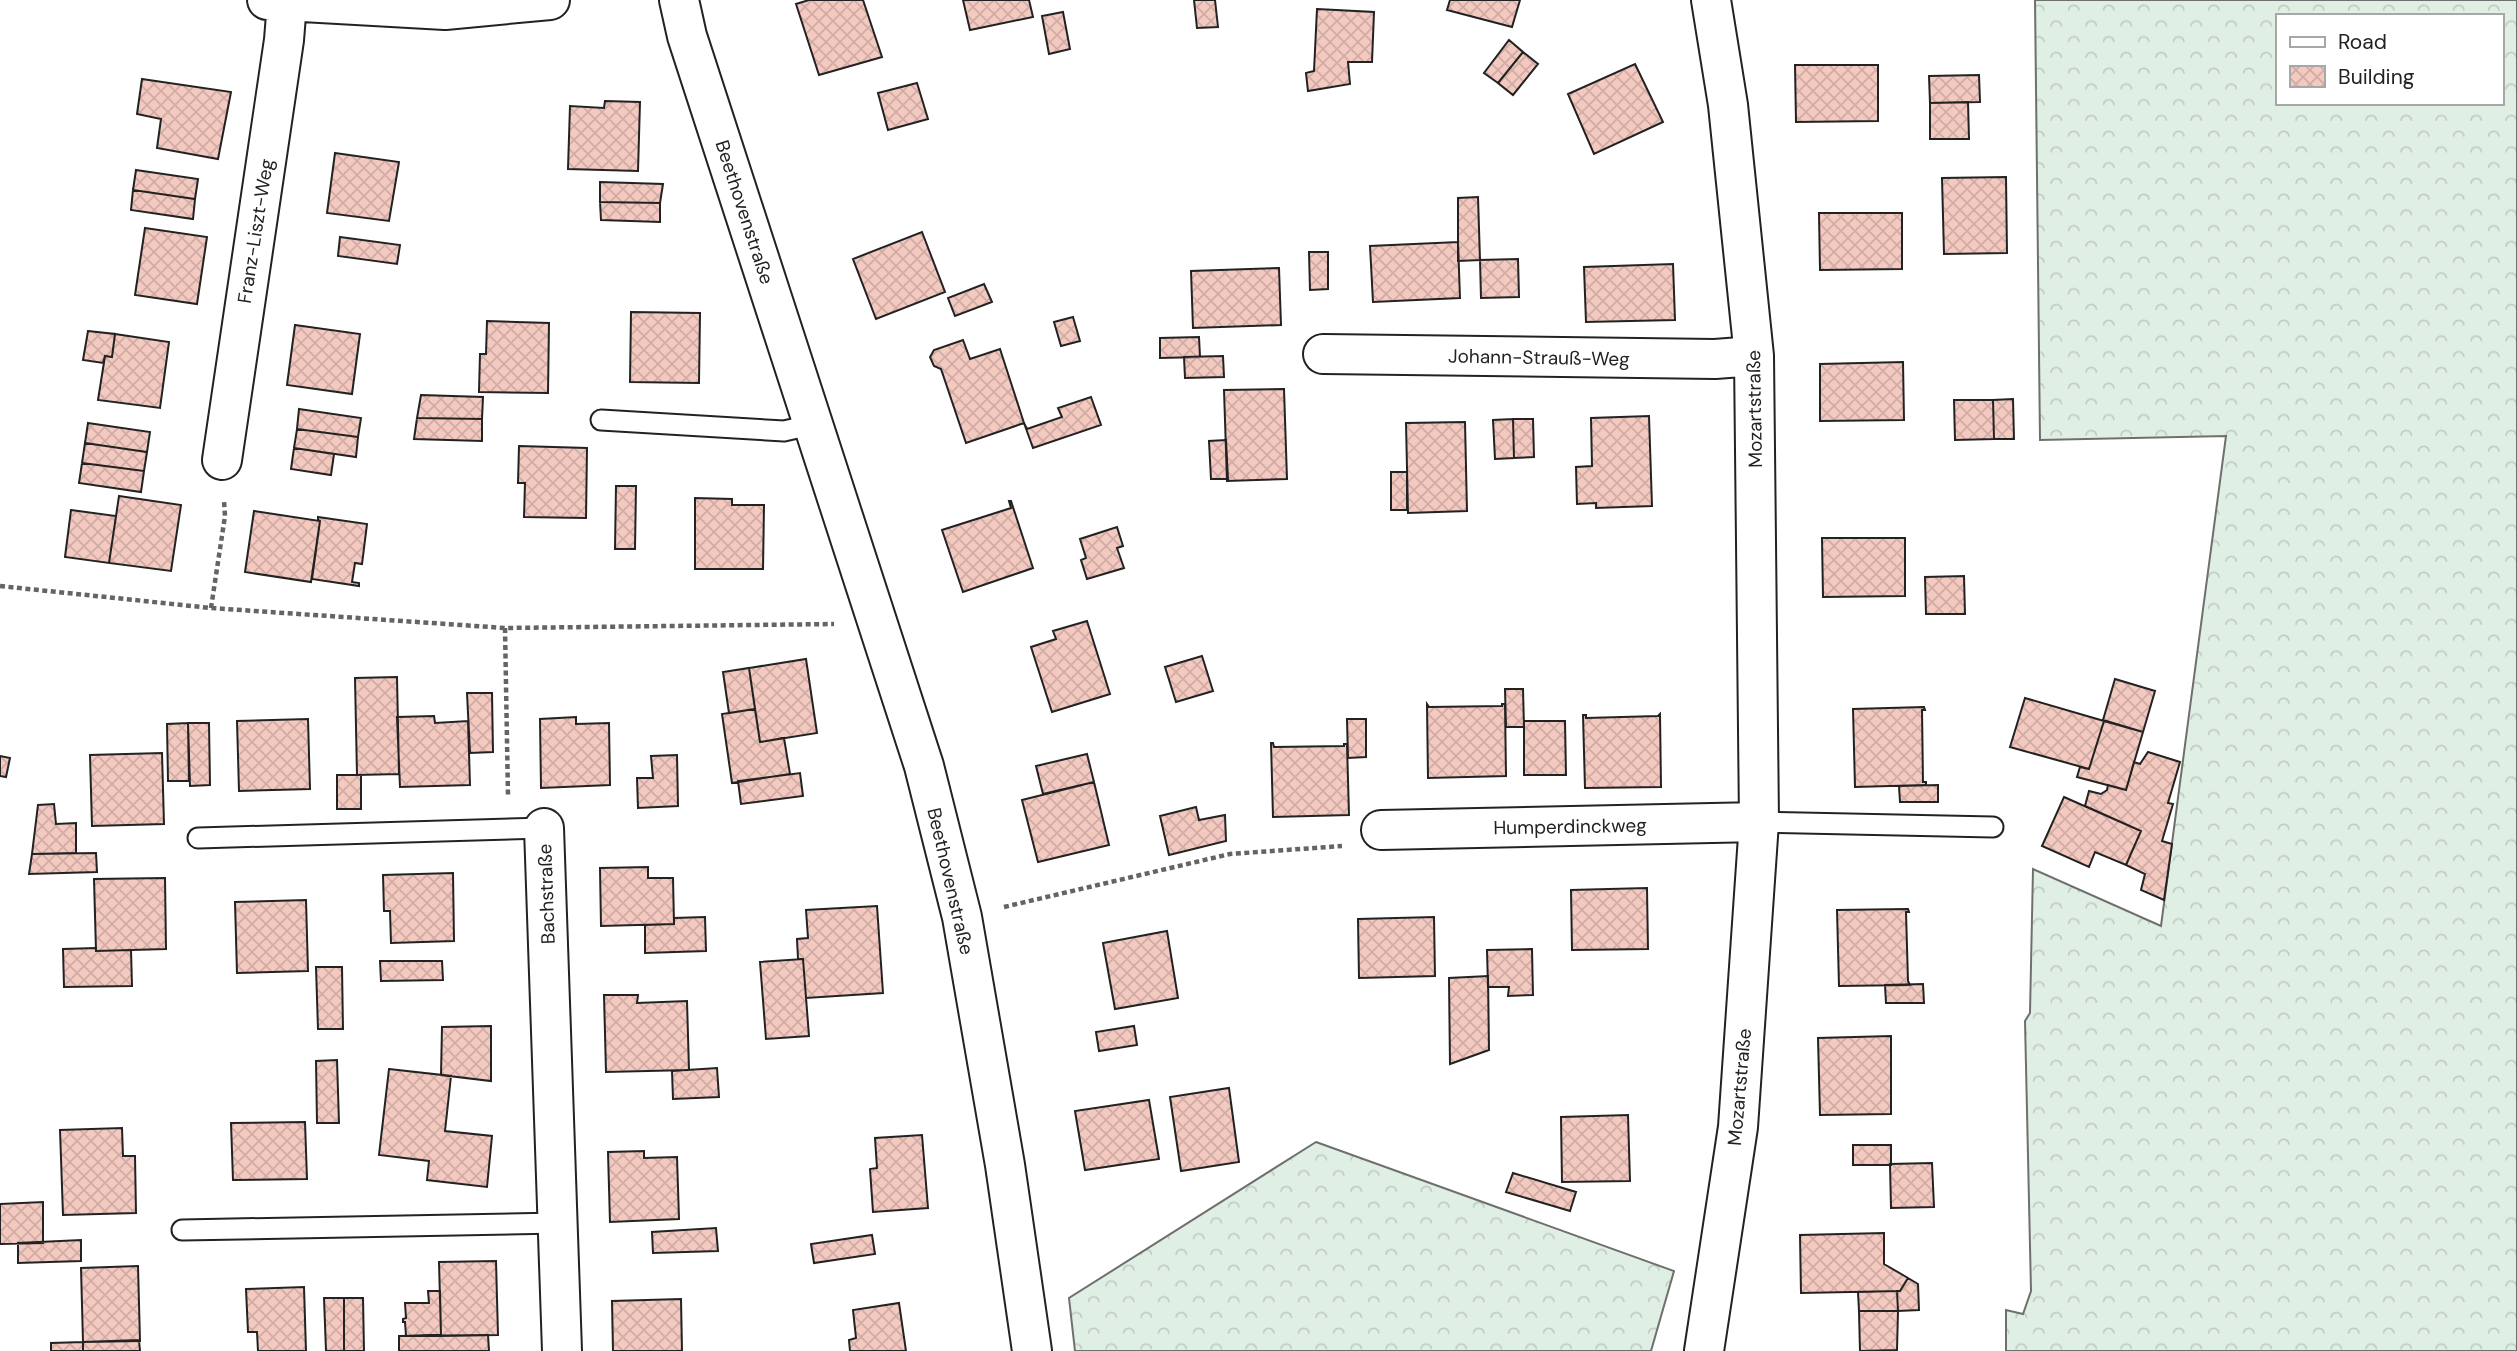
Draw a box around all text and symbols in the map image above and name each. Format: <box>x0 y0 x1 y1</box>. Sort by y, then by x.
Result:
legend <box>2276 14 2503 105</box>
text: Road <box>2338 28 2387 56</box>
text: Building <box>2338 63 2415 91</box>
street label: Beethovenstraße <box>709 137 780 287</box>
street label: Franz-Liszt-Weg <box>232 157 279 305</box>
street label: Johann-Strauß-Weg <box>1448 343 1630 372</box>
street label: Mozartstraße <box>1741 350 1768 468</box>
street label: Beethovenstraße <box>921 805 980 957</box>
street label: Humperdinckweg <box>1493 813 1647 840</box>
street label: Bachstraße <box>532 843 561 945</box>
street label: Mozartstraße <box>1722 1027 1757 1147</box>

